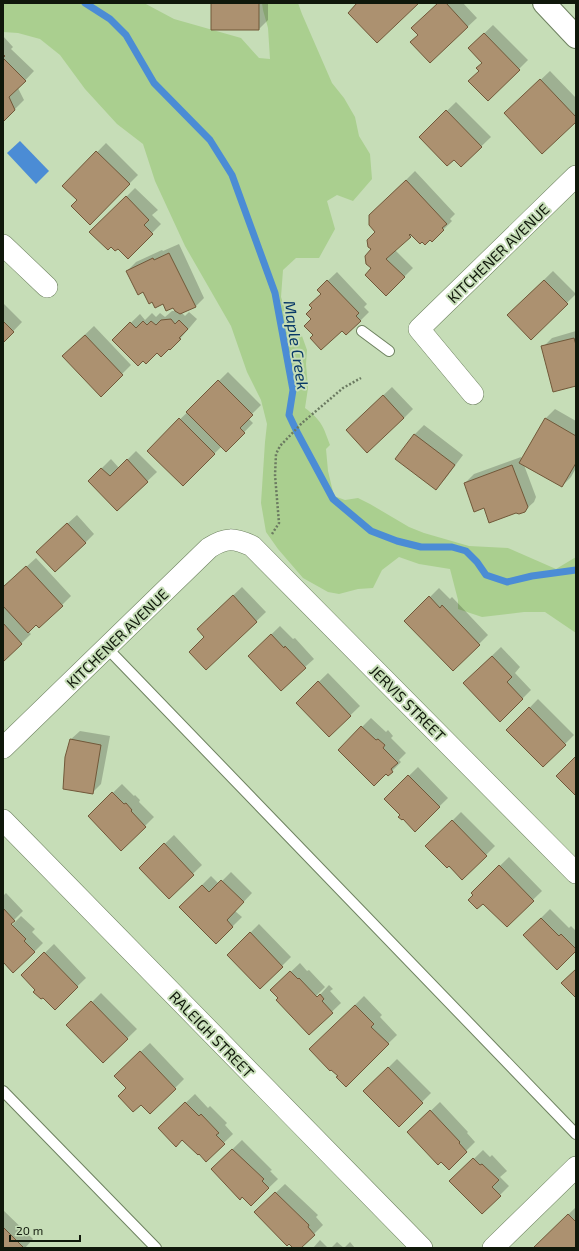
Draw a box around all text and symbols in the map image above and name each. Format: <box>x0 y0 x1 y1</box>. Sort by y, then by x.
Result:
street label: KITCHENER AVENUE <box>443 200 553 306</box>
water label: Maple Creek <box>281 299 313 391</box>
street label: KITCHENER AVENUE <box>62 585 172 691</box>
street label: JERVIS STREET <box>366 661 450 745</box>
street label: RALEIGH STREET <box>166 987 258 1081</box>
scale bar <box>10 1217 80 1243</box>
text: 20 m <box>16 1223 43 1237</box>

